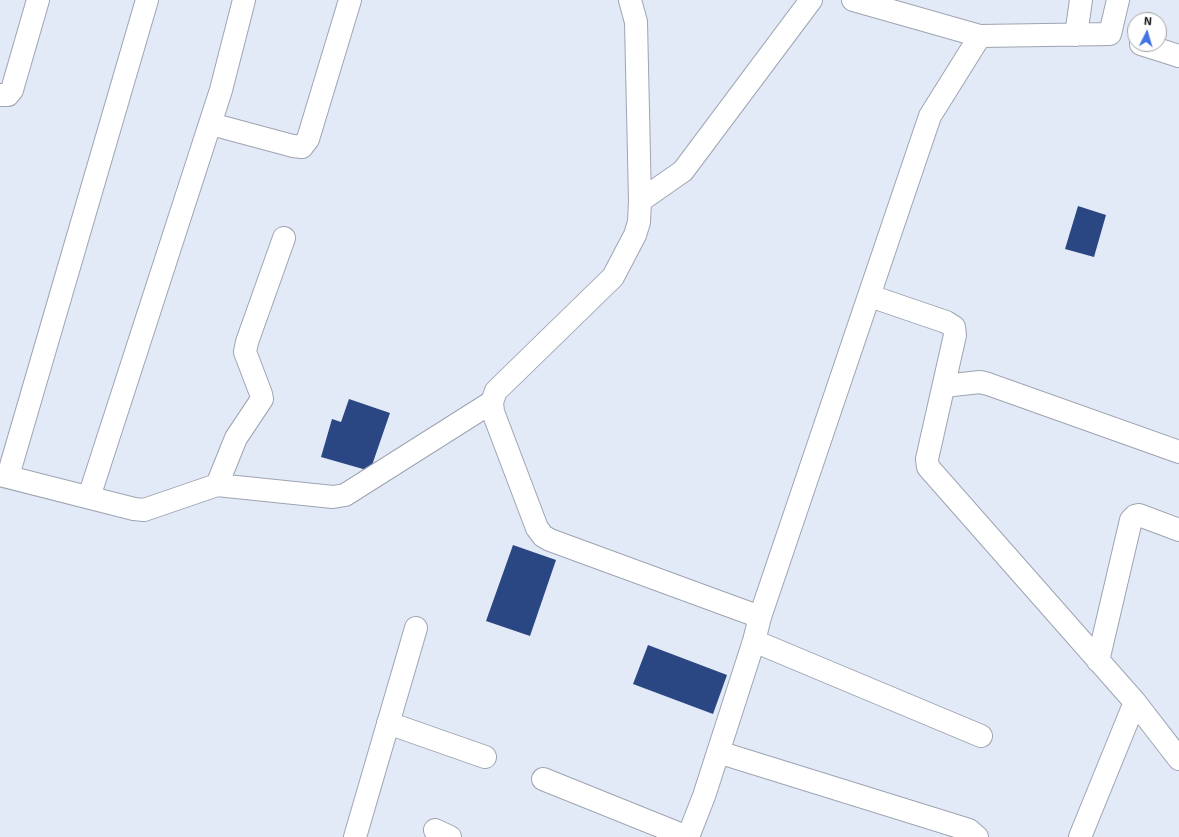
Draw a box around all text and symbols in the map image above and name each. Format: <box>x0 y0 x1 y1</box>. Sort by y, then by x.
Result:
north arrow <box>1127 12 1167 52</box>
text: N <box>1143 14 1153 27</box>

